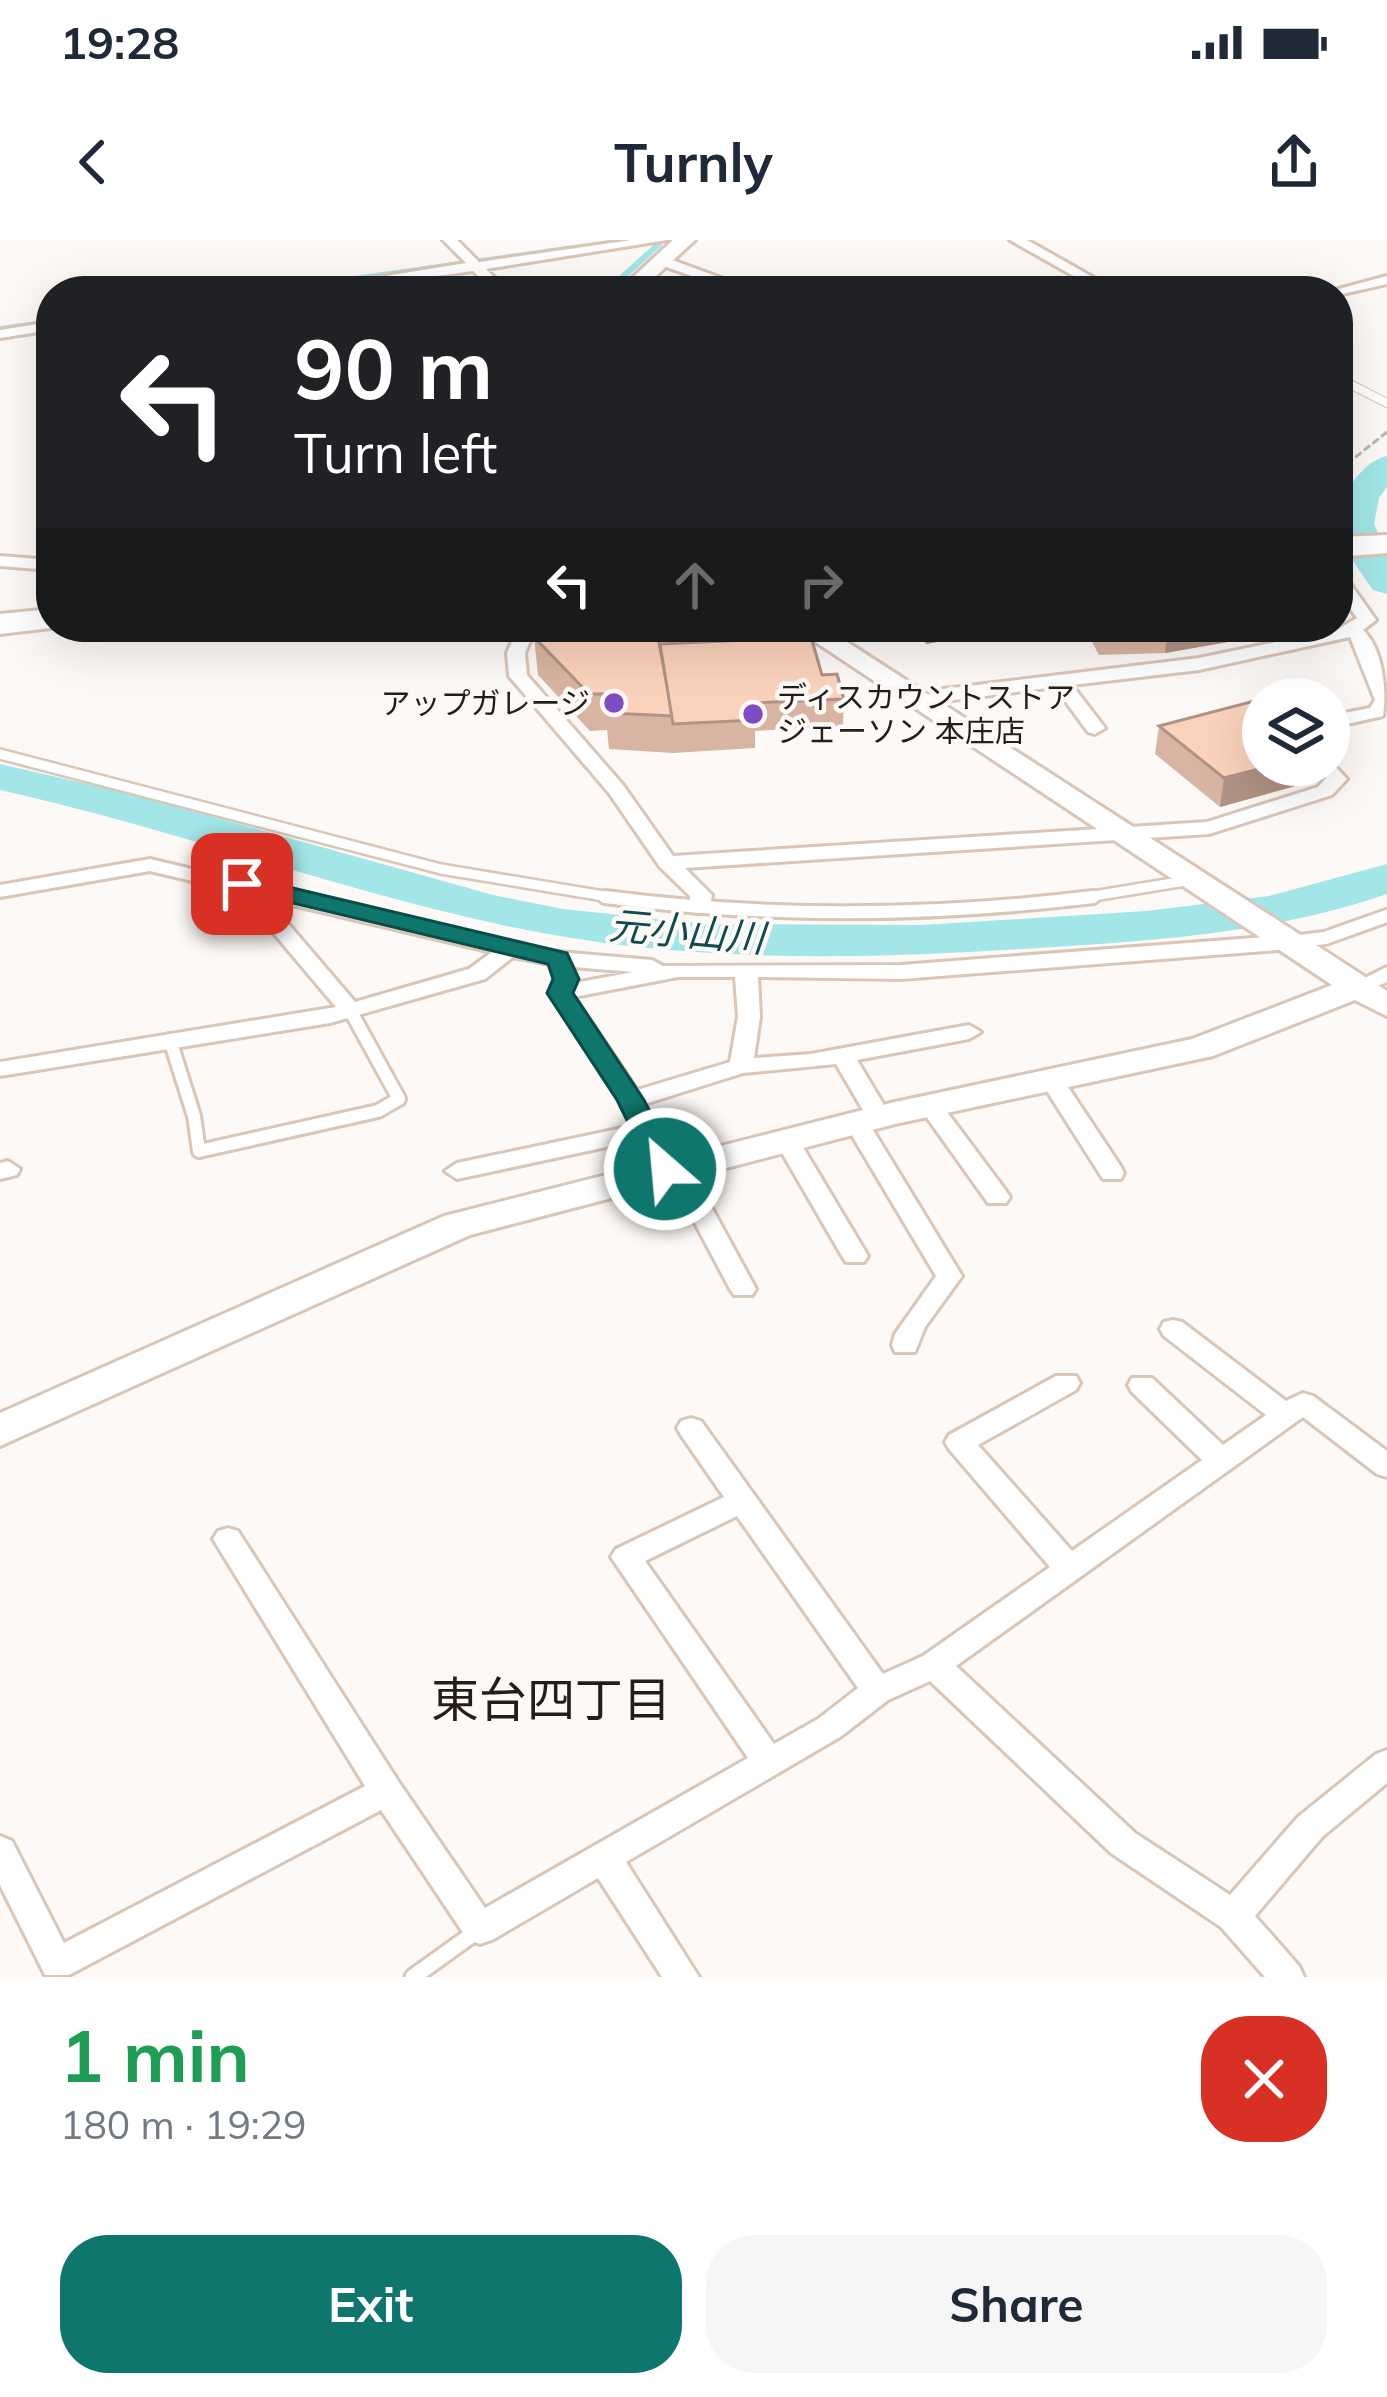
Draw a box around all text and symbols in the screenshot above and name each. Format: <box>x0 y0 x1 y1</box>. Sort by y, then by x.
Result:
text: 19:28 <box>60 14 179 70</box>
text: Turnly <box>614 128 773 196</box>
icon: back <box>60 129 126 195</box>
icon: share <box>1261 129 1327 195</box>
text: 90 m <box>294 315 493 420</box>
icon: left <box>96 324 252 480</box>
text: Turn left <box>294 419 497 487</box>
icon: left <box>536 552 602 618</box>
icon: ahead <box>662 552 728 618</box>
icon: right <box>788 552 854 618</box>
place label: ディスカウントストア ジェーソン 本庄店 <box>777 678 1075 750</box>
map controls <box>1242 678 1350 786</box>
button: layers <box>1242 678 1350 786</box>
place label: アップガレージ <box>381 684 590 722</box>
marker: アップガレージ <box>601 690 627 716</box>
marker: ディスカウントストア ジェーソン 本庄店 <box>740 701 766 727</box>
pin <box>191 833 293 935</box>
icon: arrive <box>209 851 275 917</box>
water label: 元小山川 <box>607 900 771 963</box>
position arrow <box>602 1106 728 1232</box>
district label: 東台四丁目 <box>431 1669 671 1729</box>
text: 1 min <box>60 2010 250 2100</box>
button: close <box>1201 2016 1327 2142</box>
text: 180 m · 19:29 <box>60 2100 306 2149</box>
button: Exit <box>60 2235 682 2373</box>
button: Share <box>706 2235 1327 2373</box>

